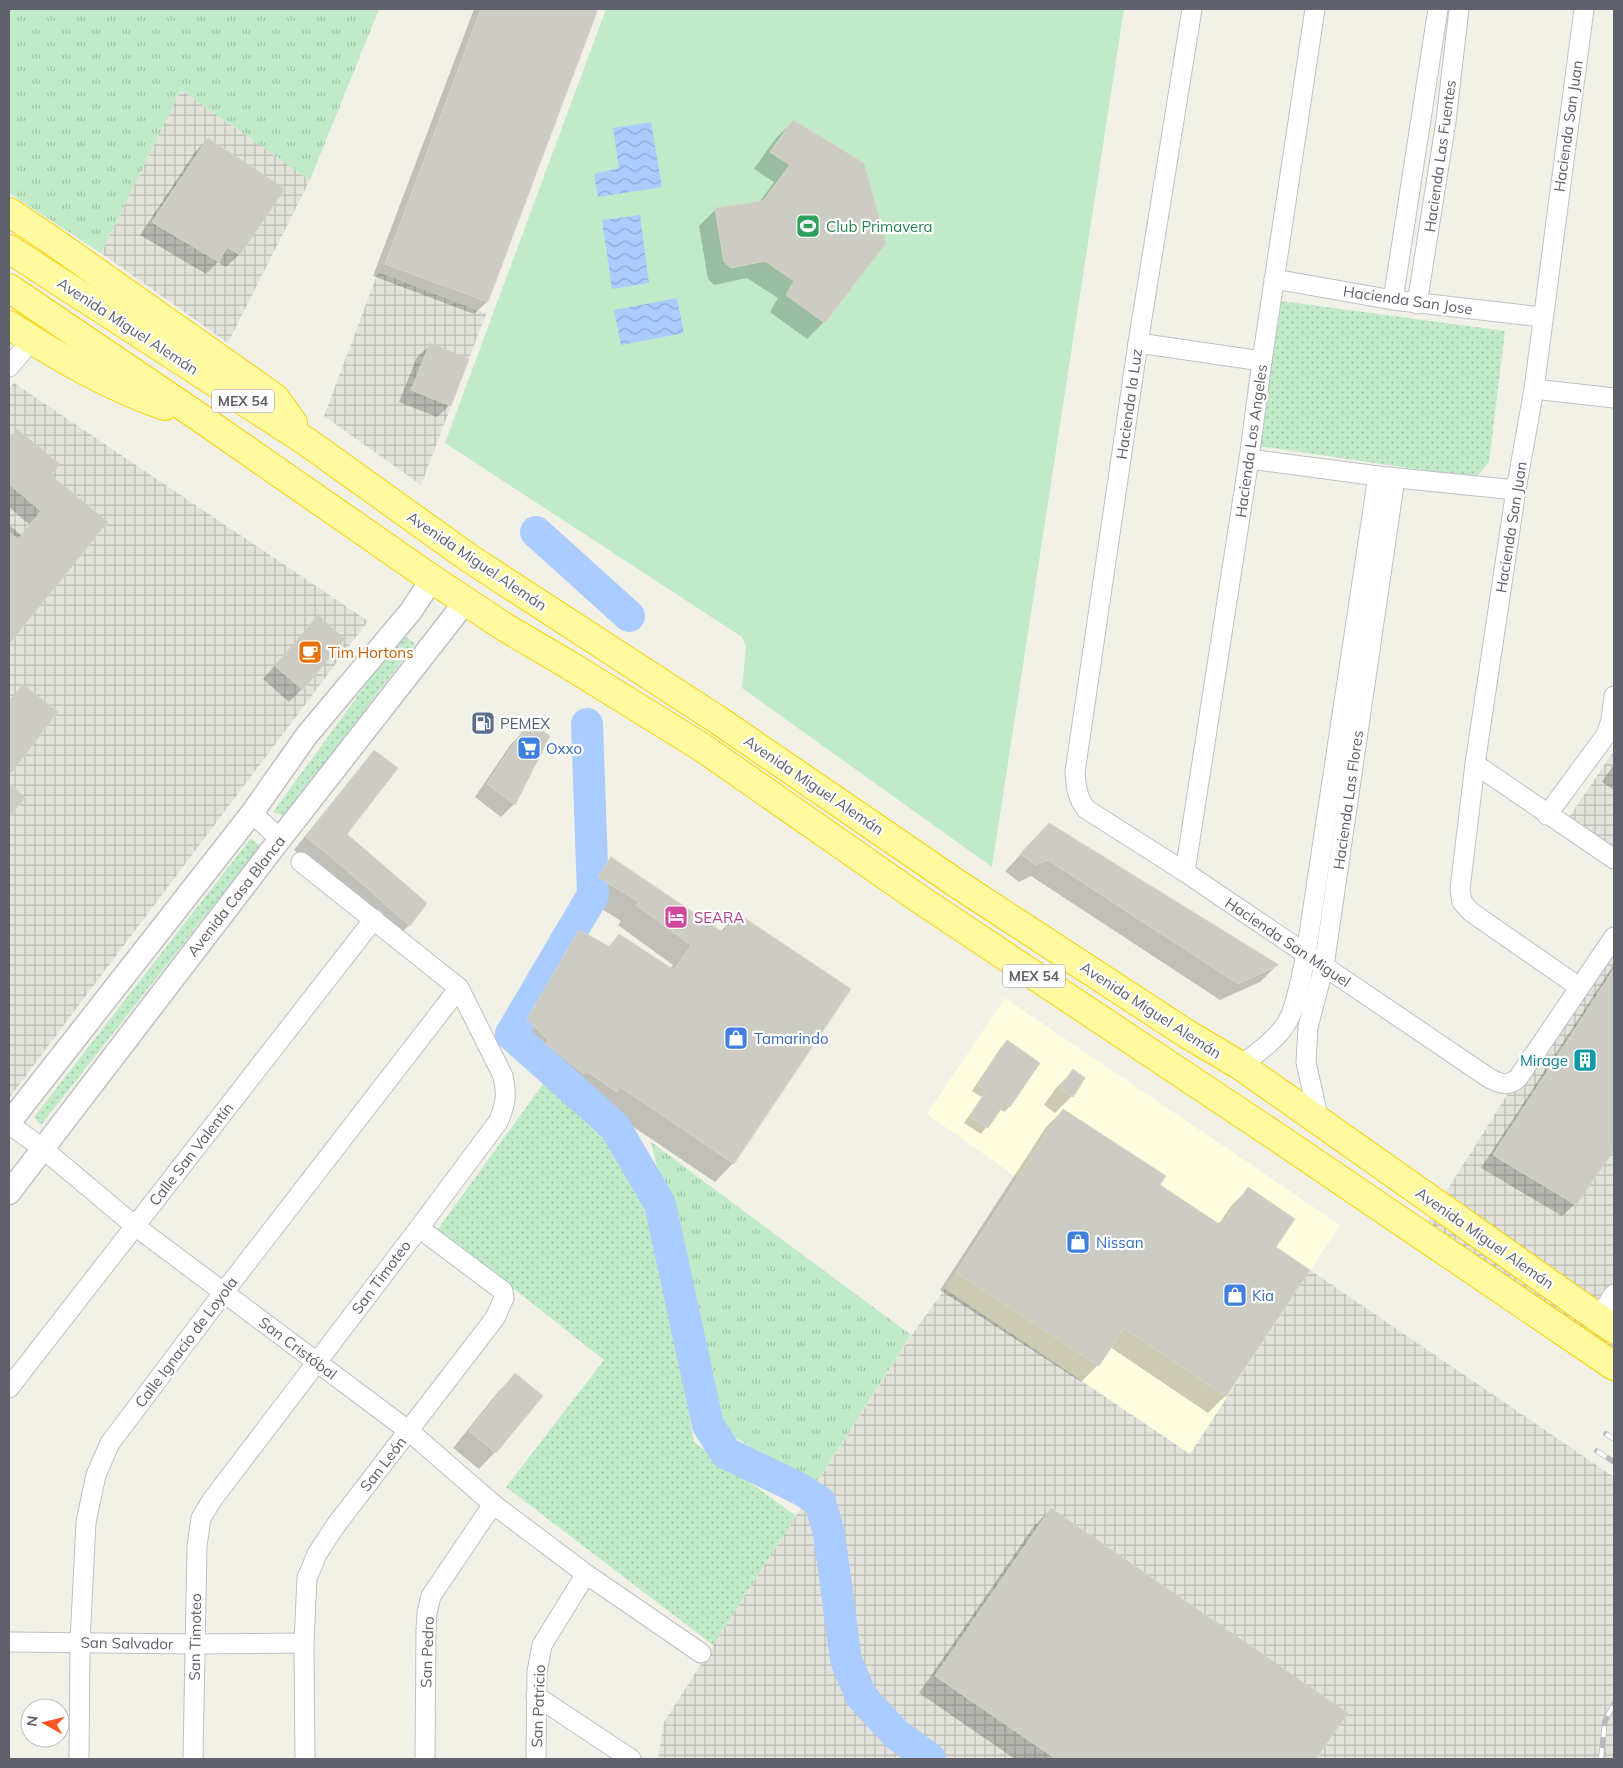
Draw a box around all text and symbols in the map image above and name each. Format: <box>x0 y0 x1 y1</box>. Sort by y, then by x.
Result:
street label: Hacienda San Juan <box>1549 59 1587 193</box>
street label: Hacienda Las Fuentes <box>1420 79 1460 233</box>
sports icon: Club Primavera <box>795 213 821 239</box>
place label: Club Primavera <box>826 217 933 236</box>
street label: Avenida Miguel Alemán <box>54 273 202 379</box>
street label: Hacienda San Jose <box>1342 282 1474 318</box>
street label: Hacienda la Luz <box>1112 347 1146 460</box>
street label: Hacienda Los Angeles <box>1231 363 1271 519</box>
road number: MEX 54 <box>212 390 274 412</box>
street label: Hacienda San Juan <box>1491 460 1531 594</box>
street label: Avenida Miguel Alemán <box>404 507 550 615</box>
cafe icon: Tim Hortons <box>297 639 323 665</box>
place label: Tim Hortons <box>328 643 414 662</box>
fuel station icon: PEMEX <box>470 710 496 736</box>
place label: PEMEX <box>500 714 550 733</box>
street label: Hacienda Las Flores <box>1329 729 1367 871</box>
street label: Avenida Miguel Alemán <box>741 731 887 839</box>
supermarket icon: Oxxo <box>516 735 542 761</box>
place label: Oxxo <box>546 739 582 758</box>
street label: Avenida Casa Blanca <box>183 832 289 960</box>
street label: Hacienda San Miguel <box>1222 893 1354 991</box>
hotel icon: SEARA <box>663 904 689 930</box>
place label: SEARA <box>694 908 744 927</box>
street label: Avenida Miguel Alemán <box>1077 957 1225 1063</box>
road number: MEX 54 <box>1003 964 1065 988</box>
shop icon: Tamarindo <box>723 1025 749 1051</box>
place label: Tamarindo <box>754 1029 828 1048</box>
building icon: Mirage <box>1572 1047 1598 1073</box>
place label: Mirage <box>1520 1051 1568 1070</box>
street label: Calle San Valentín <box>145 1098 237 1210</box>
street label: Avenida Miguel Alemán <box>1412 1183 1558 1293</box>
shop icon: Nissan <box>1065 1229 1091 1255</box>
place label: Nissan <box>1096 1233 1143 1252</box>
street label: San Timoteo <box>347 1236 415 1318</box>
street label: Calle Ignacio de Loyola <box>131 1273 241 1411</box>
shop icon: Kia <box>1222 1282 1248 1308</box>
place label: Kia <box>1252 1286 1274 1305</box>
street label: San Cristóbal <box>255 1312 341 1384</box>
street label: San León <box>356 1433 410 1495</box>
street label: San Timoteo <box>185 1593 205 1681</box>
street label: San Pedro <box>416 1616 438 1688</box>
street label: San Salvador <box>80 1633 174 1653</box>
street label: San Patricio <box>527 1664 549 1748</box>
north arrow <box>20 1698 70 1748</box>
text: N <box>22 1715 42 1728</box>

